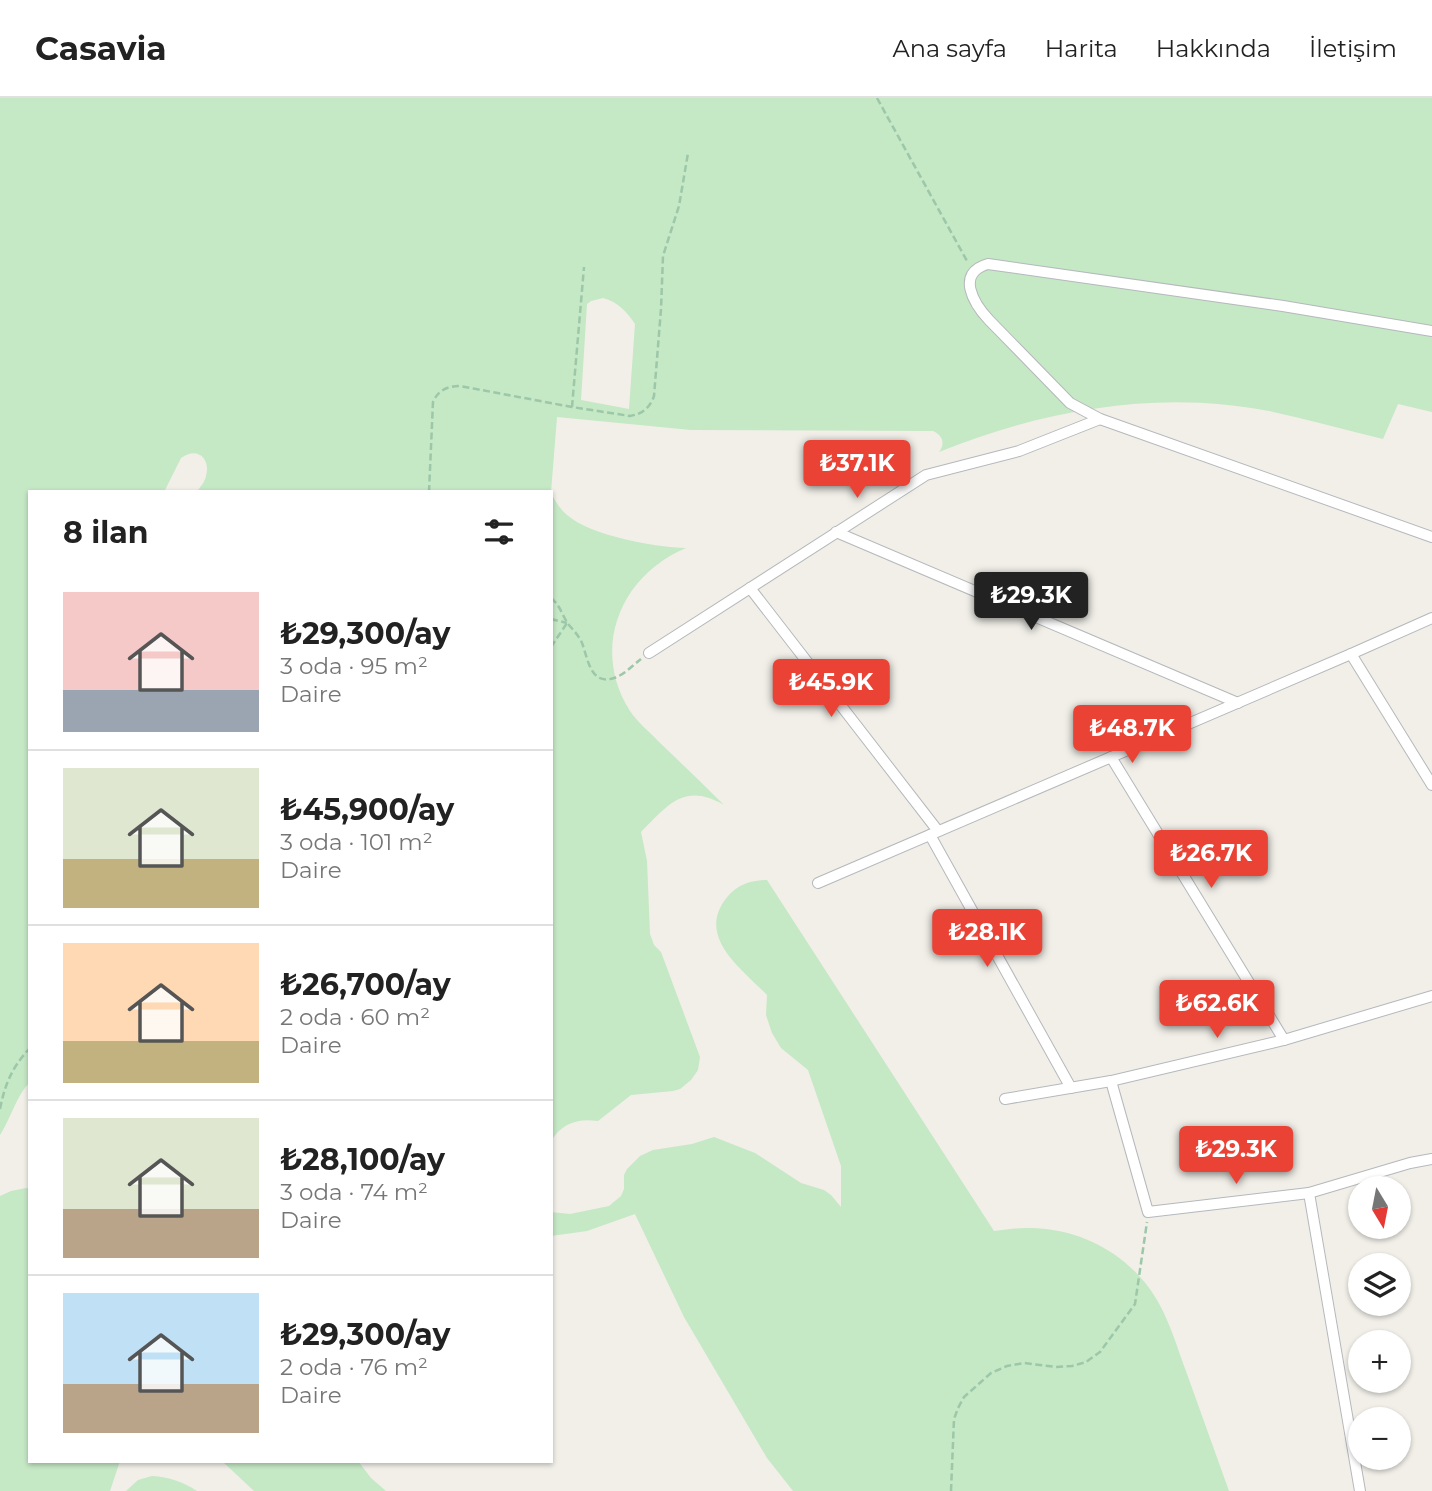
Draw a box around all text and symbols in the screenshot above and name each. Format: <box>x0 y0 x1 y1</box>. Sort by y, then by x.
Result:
text: Casavia <box>35 28 167 68</box>
text: Ana sayfa <box>892 34 1007 63</box>
text: Harita <box>1045 34 1118 63</box>
text: Hakkında <box>1156 34 1271 63</box>
text: İletişim <box>1309 34 1397 63</box>
pin: ₺37.1K <box>800 440 914 500</box>
text: ₺37.1K <box>819 449 895 477</box>
icon: filters <box>480 513 518 551</box>
text: 8 ilan <box>63 514 149 551</box>
pin: ₺29.3K <box>974 573 1088 632</box>
text: ₺29.3K <box>990 581 1072 609</box>
text: ₺29,300/ay <box>280 615 450 652</box>
icon: home <box>119 620 203 704</box>
text: 3 oda · 95 m² <box>280 652 428 680</box>
pin: ₺45.9K <box>774 660 888 719</box>
text: ₺45.9K <box>789 668 873 696</box>
text: Daire <box>280 680 342 708</box>
pin: ₺48.7K <box>1075 706 1189 765</box>
text: ₺48.7K <box>1089 714 1175 742</box>
text: ₺45,900/ay <box>280 791 454 828</box>
icon: home <box>119 796 203 880</box>
text: 3 oda · 101 m² <box>280 828 433 856</box>
pin: ₺26.7K <box>1154 830 1268 890</box>
text: ₺26.7K <box>1170 839 1252 867</box>
text: Daire <box>280 856 342 884</box>
pin: ₺28.1K <box>930 910 1044 969</box>
text: ₺28.1K <box>948 918 1026 946</box>
text: ₺26,700/ay <box>280 966 451 1003</box>
icon: home <box>119 971 203 1055</box>
pin: ₺62.6K <box>1160 981 1274 1040</box>
text: ₺62.6K <box>1175 989 1259 1017</box>
text: 2 oda · 60 m² <box>280 1003 430 1031</box>
text: Daire <box>280 1031 342 1059</box>
pin: ₺29.3K <box>1179 1126 1293 1186</box>
text: ₺29.3K <box>1195 1135 1277 1163</box>
text: ₺28,100/ay <box>280 1141 445 1178</box>
icon: home <box>119 1146 203 1230</box>
north arrow <box>1348 1176 1410 1239</box>
map controls <box>1348 1176 1411 1470</box>
text: 3 oda · 74 m² <box>280 1178 428 1206</box>
text: Daire <box>280 1206 342 1234</box>
button: layers <box>1348 1253 1411 1316</box>
text: ₺29,300/ay <box>280 1316 450 1353</box>
icon: home <box>119 1321 203 1405</box>
button: + <box>1348 1330 1411 1393</box>
text: 2 oda · 76 m² <box>280 1353 428 1381</box>
text: Daire <box>280 1381 342 1409</box>
button: − <box>1348 1407 1411 1470</box>

